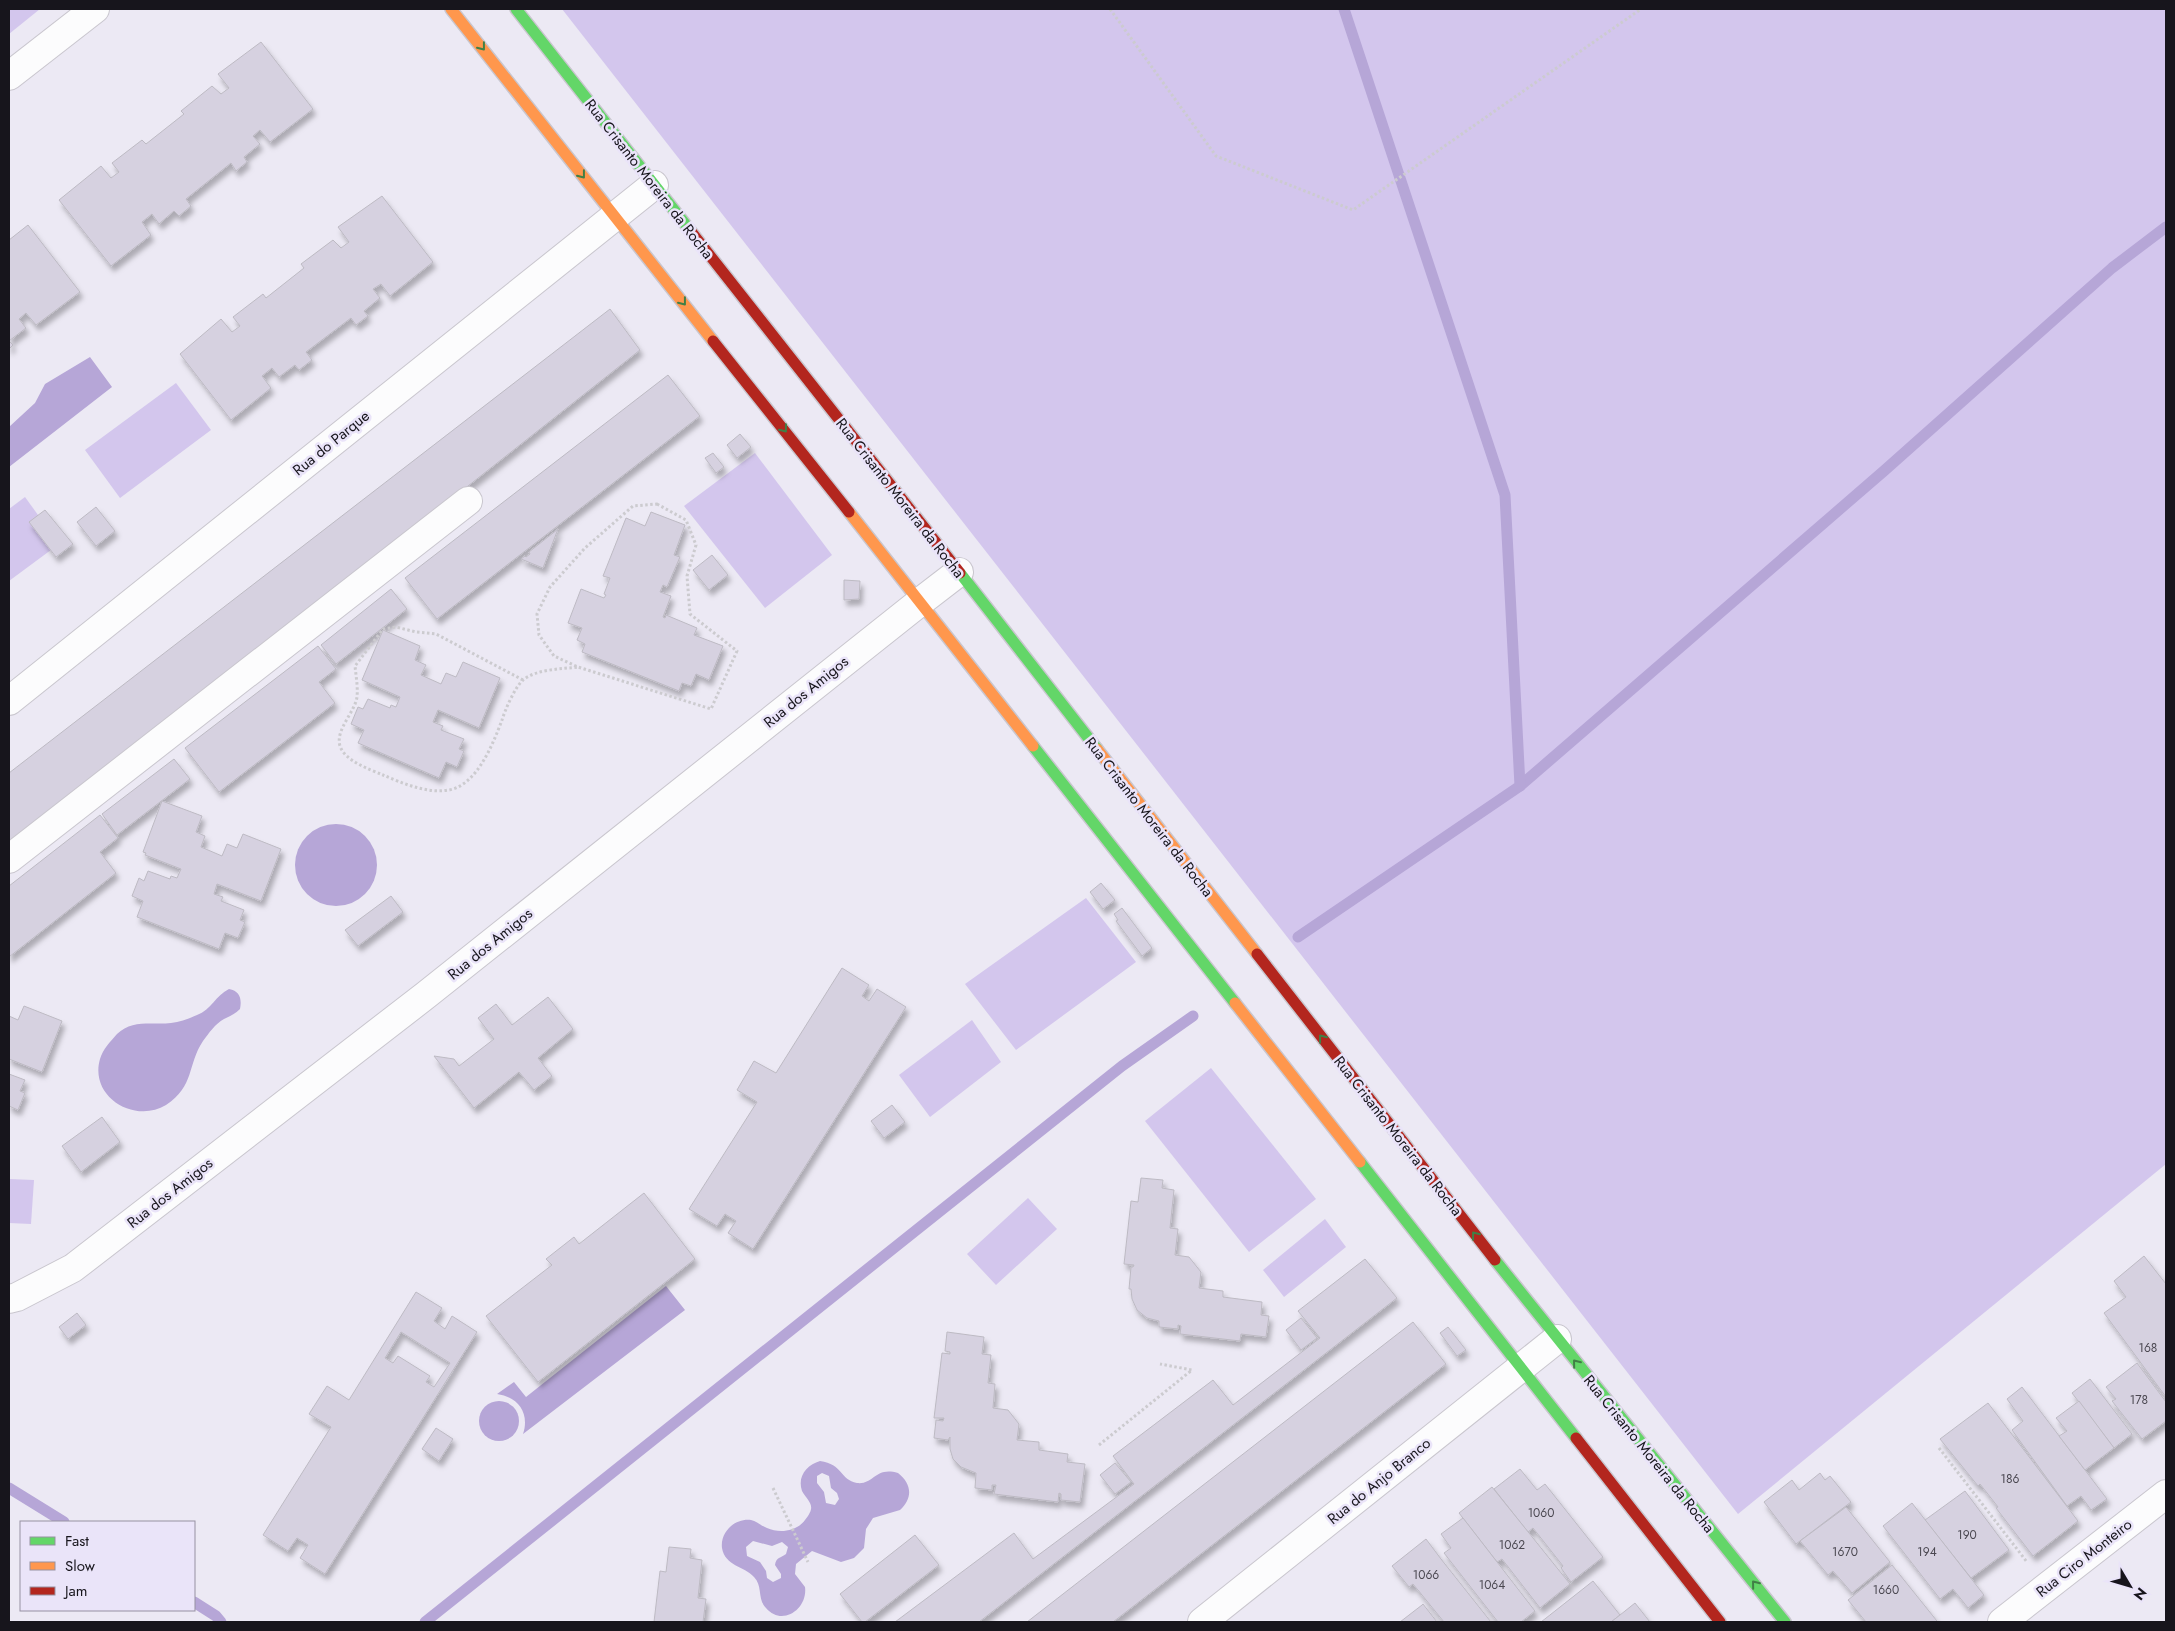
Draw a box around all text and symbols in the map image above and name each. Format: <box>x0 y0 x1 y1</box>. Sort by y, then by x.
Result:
one-way arrow <box>476 41 484 50</box>
street label: Rua Crisanto Moreira da Rocha <box>580 94 718 264</box>
one-way arrow <box>577 169 585 178</box>
one-way arrow <box>677 296 685 305</box>
street label: Rua do Parque <box>288 405 374 481</box>
street label: Rua Crisanto Moreira da Rocha <box>831 413 969 583</box>
one-way arrow <box>778 424 787 433</box>
street label: Rua dos Amigos <box>759 651 853 733</box>
street label: Rua Crisanto Moreira da Rocha <box>1080 732 1218 902</box>
street label: Rua dos Amigos <box>443 903 537 985</box>
one-way arrow <box>1318 1034 1327 1043</box>
street label: Rua Crisanto Moreira da Rocha <box>1329 1051 1467 1221</box>
street label: Rua dos Amigos <box>122 1152 218 1234</box>
one-way arrow <box>1473 1232 1481 1241</box>
house number: 168 <box>2139 1339 2157 1357</box>
one-way arrow <box>1572 1359 1581 1368</box>
street label: Rua Crisanto Moreira da Rocha <box>1578 1370 1720 1538</box>
house number: 178 <box>2130 1391 2148 1409</box>
street label: Rua do Anjo Branco <box>1323 1432 1435 1530</box>
house number: 186 <box>2001 1470 2020 1488</box>
house number: 1060 <box>1528 1504 1554 1522</box>
street label: Rua Ciro Monteiro <box>2031 1514 2137 1602</box>
legend <box>20 1521 195 1611</box>
house number: 190 <box>1957 1526 1977 1544</box>
text: Fast <box>65 1530 89 1552</box>
house number: 1062 <box>1499 1536 1525 1554</box>
house number: 1670 <box>1832 1543 1858 1561</box>
house number: 194 <box>1917 1543 1937 1561</box>
text: Slow <box>65 1555 96 1577</box>
north arrow <box>2105 1561 2155 1611</box>
house number: 1066 <box>1413 1566 1439 1584</box>
house number: 1064 <box>1479 1576 1505 1594</box>
text: Jam <box>63 1580 88 1602</box>
one-way arrow <box>1751 1581 1760 1590</box>
house number: 1660 <box>1873 1581 1899 1599</box>
text: N <box>2129 1583 2152 1605</box>

